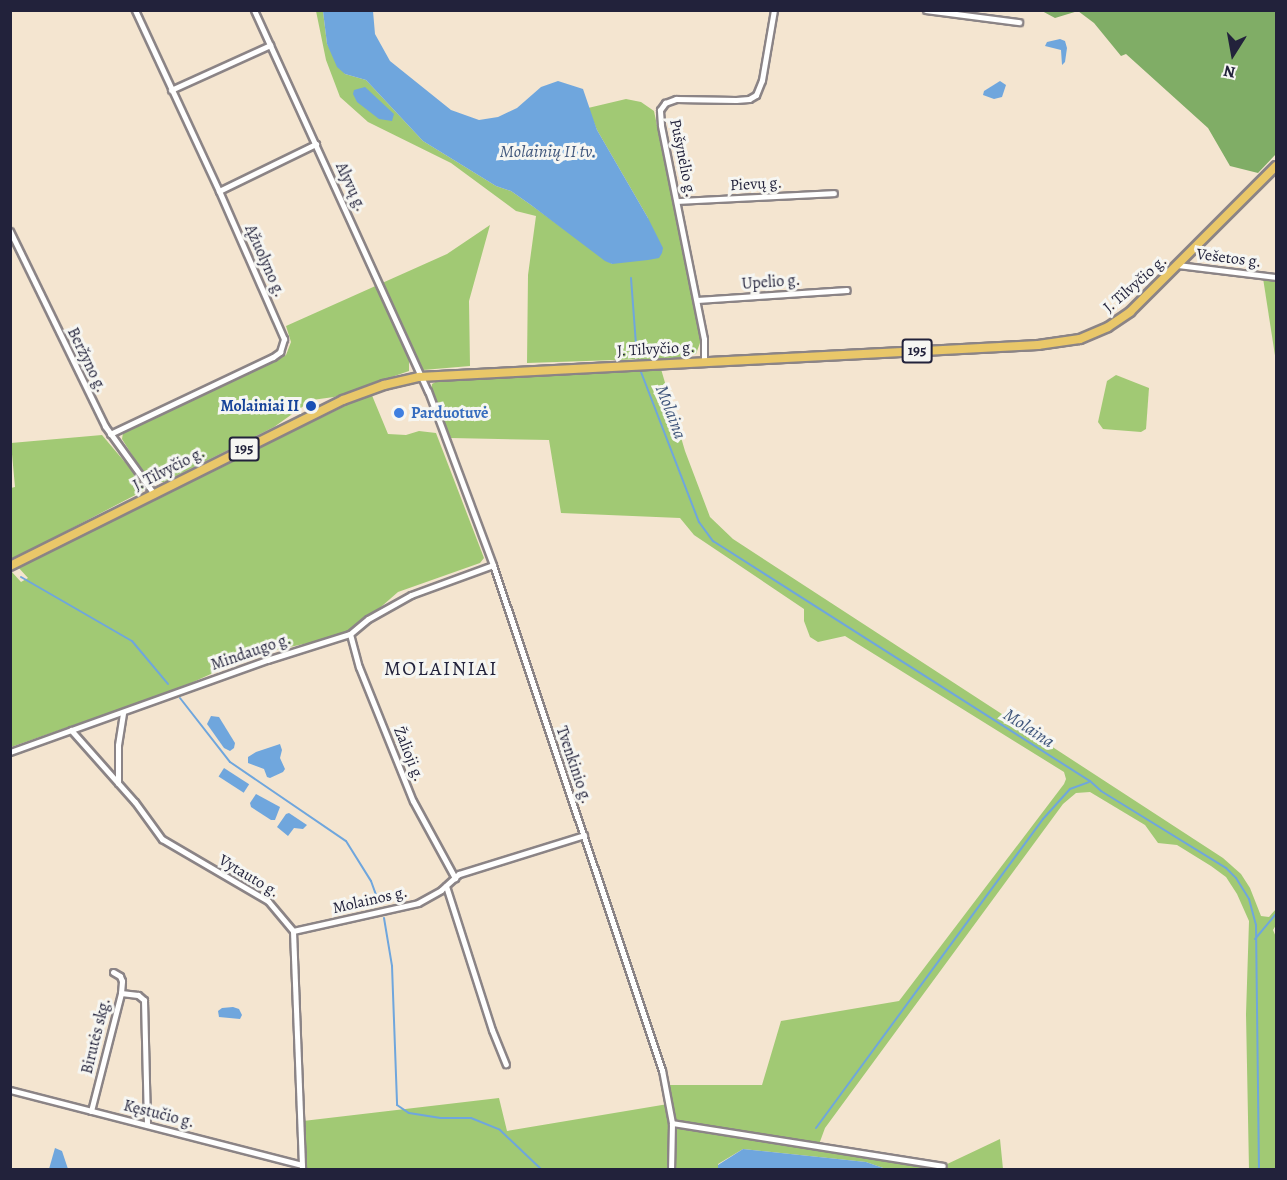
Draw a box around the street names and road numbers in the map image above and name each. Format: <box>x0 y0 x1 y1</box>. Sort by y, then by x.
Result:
street label: Pušynėlio g. <box>665 117 701 199</box>
street label: Alyvų g. <box>331 159 371 215</box>
street label: Pievų g. <box>729 173 783 195</box>
street label: Ąžuolyno g. <box>241 222 289 300</box>
street label: Vešetos g. <box>1196 245 1262 271</box>
street label: J. Tilvyčio g. <box>1099 251 1171 317</box>
street label: Upelio g. <box>741 270 801 294</box>
street label: Beržyno g. <box>63 324 111 396</box>
street label: J. Tilvyčio g. <box>616 337 696 361</box>
road number: 195 <box>900 339 934 363</box>
road number: 195 <box>228 437 260 461</box>
street label: J. Tilvyčio g. <box>130 443 208 495</box>
street label: Mindaugo g. <box>208 629 294 675</box>
street label: Žalioji g. <box>389 724 429 784</box>
street label: Tvenkinio g. <box>552 724 596 806</box>
street label: Vytauto g. <box>215 850 283 902</box>
street label: Molainos g. <box>331 882 409 918</box>
street label: Birutės skg. <box>77 996 115 1076</box>
street label: Kęstučio g. <box>122 1096 196 1132</box>

